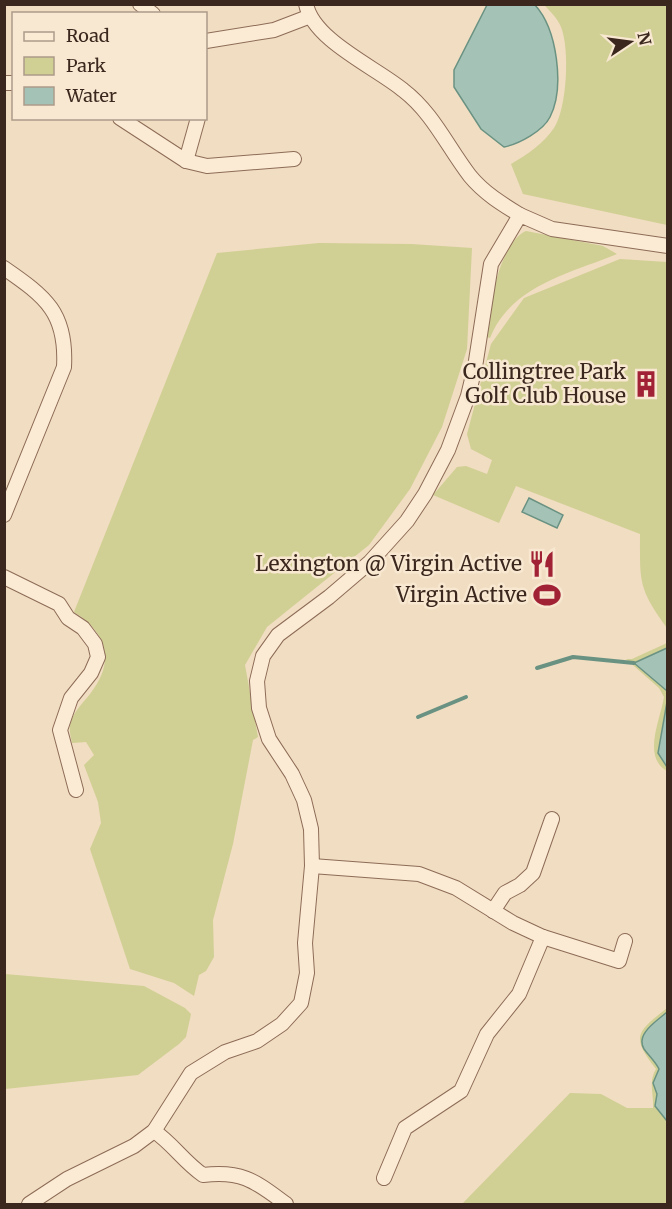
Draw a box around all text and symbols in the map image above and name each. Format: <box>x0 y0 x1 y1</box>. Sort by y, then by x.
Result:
legend <box>12 12 207 120</box>
north arrow <box>600 12 660 72</box>
text: Road <box>66 24 110 47</box>
text: N <box>633 30 656 47</box>
text: Park <box>66 54 107 77</box>
text: Water <box>65 84 117 107</box>
place label: Collingtree Park Golf Club House <box>463 358 627 409</box>
building icon: Collingtree Park Golf Club House <box>631 369 661 399</box>
restaurant icon: Lexington @ Virgin Active <box>527 549 557 579</box>
place label: Lexington @ Virgin Active <box>255 550 522 577</box>
sports icon: Virgin Active <box>532 580 562 610</box>
place label: Virgin Active <box>395 581 527 608</box>

